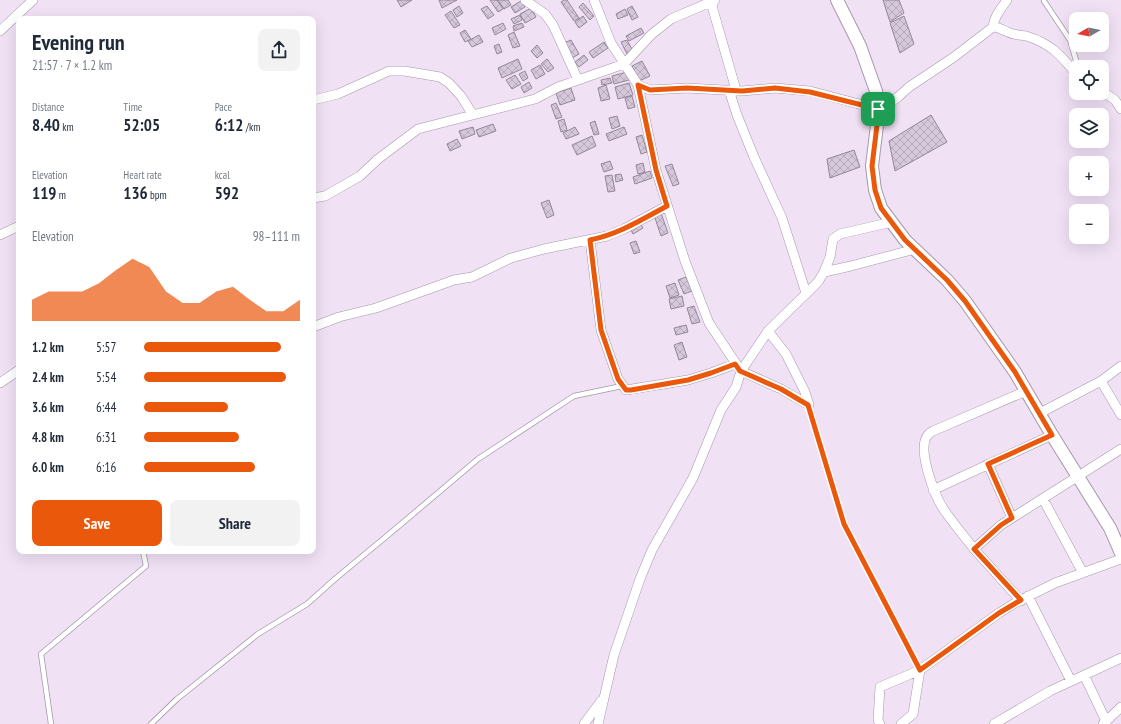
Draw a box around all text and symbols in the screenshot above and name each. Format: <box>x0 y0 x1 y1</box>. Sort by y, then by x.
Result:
north arrow <box>1069 12 1109 52</box>
map controls <box>1069 12 1109 244</box>
text: Evening run <box>32 28 125 56</box>
button: share <box>258 29 300 71</box>
text: 21:57 · 7 × 1.2 km <box>32 57 112 74</box>
button: locate <box>1069 60 1109 100</box>
pin <box>861 92 895 126</box>
icon: arrive <box>867 98 889 120</box>
text: Distance <box>32 100 64 114</box>
text: Time <box>123 100 142 114</box>
text: Pace <box>215 100 232 114</box>
button: layers <box>1069 108 1109 148</box>
text: 8.40 <box>32 114 60 136</box>
text: 52:05 <box>123 114 160 136</box>
text: 6:12 <box>215 114 243 136</box>
text: km <box>60 120 74 134</box>
text: /km <box>243 120 260 134</box>
button: + <box>1069 156 1109 196</box>
text: Elevation <box>32 168 67 182</box>
text: Heart rate <box>123 168 162 182</box>
text: kcal <box>215 168 230 182</box>
text: 119 <box>32 182 56 204</box>
text: 136 <box>123 182 148 204</box>
text: 592 <box>215 182 239 204</box>
text: m <box>56 188 66 202</box>
text: bpm <box>148 188 167 202</box>
button: − <box>1069 204 1109 244</box>
text: Elevation <box>32 228 74 245</box>
text: 98–111 m <box>253 228 300 245</box>
text: 1.2 km <box>32 339 64 356</box>
text: 5:57 <box>96 339 116 356</box>
text: 2.4 km <box>32 369 64 386</box>
text: 5:54 <box>96 369 116 386</box>
text: 3.6 km <box>32 399 64 416</box>
text: 6:44 <box>96 399 116 416</box>
text: 4.8 km <box>32 429 64 446</box>
text: 6:31 <box>96 429 116 446</box>
text: 6.0 km <box>32 459 64 476</box>
text: 6:16 <box>96 459 116 476</box>
button: Save <box>32 500 162 546</box>
button: Share <box>170 500 300 546</box>

